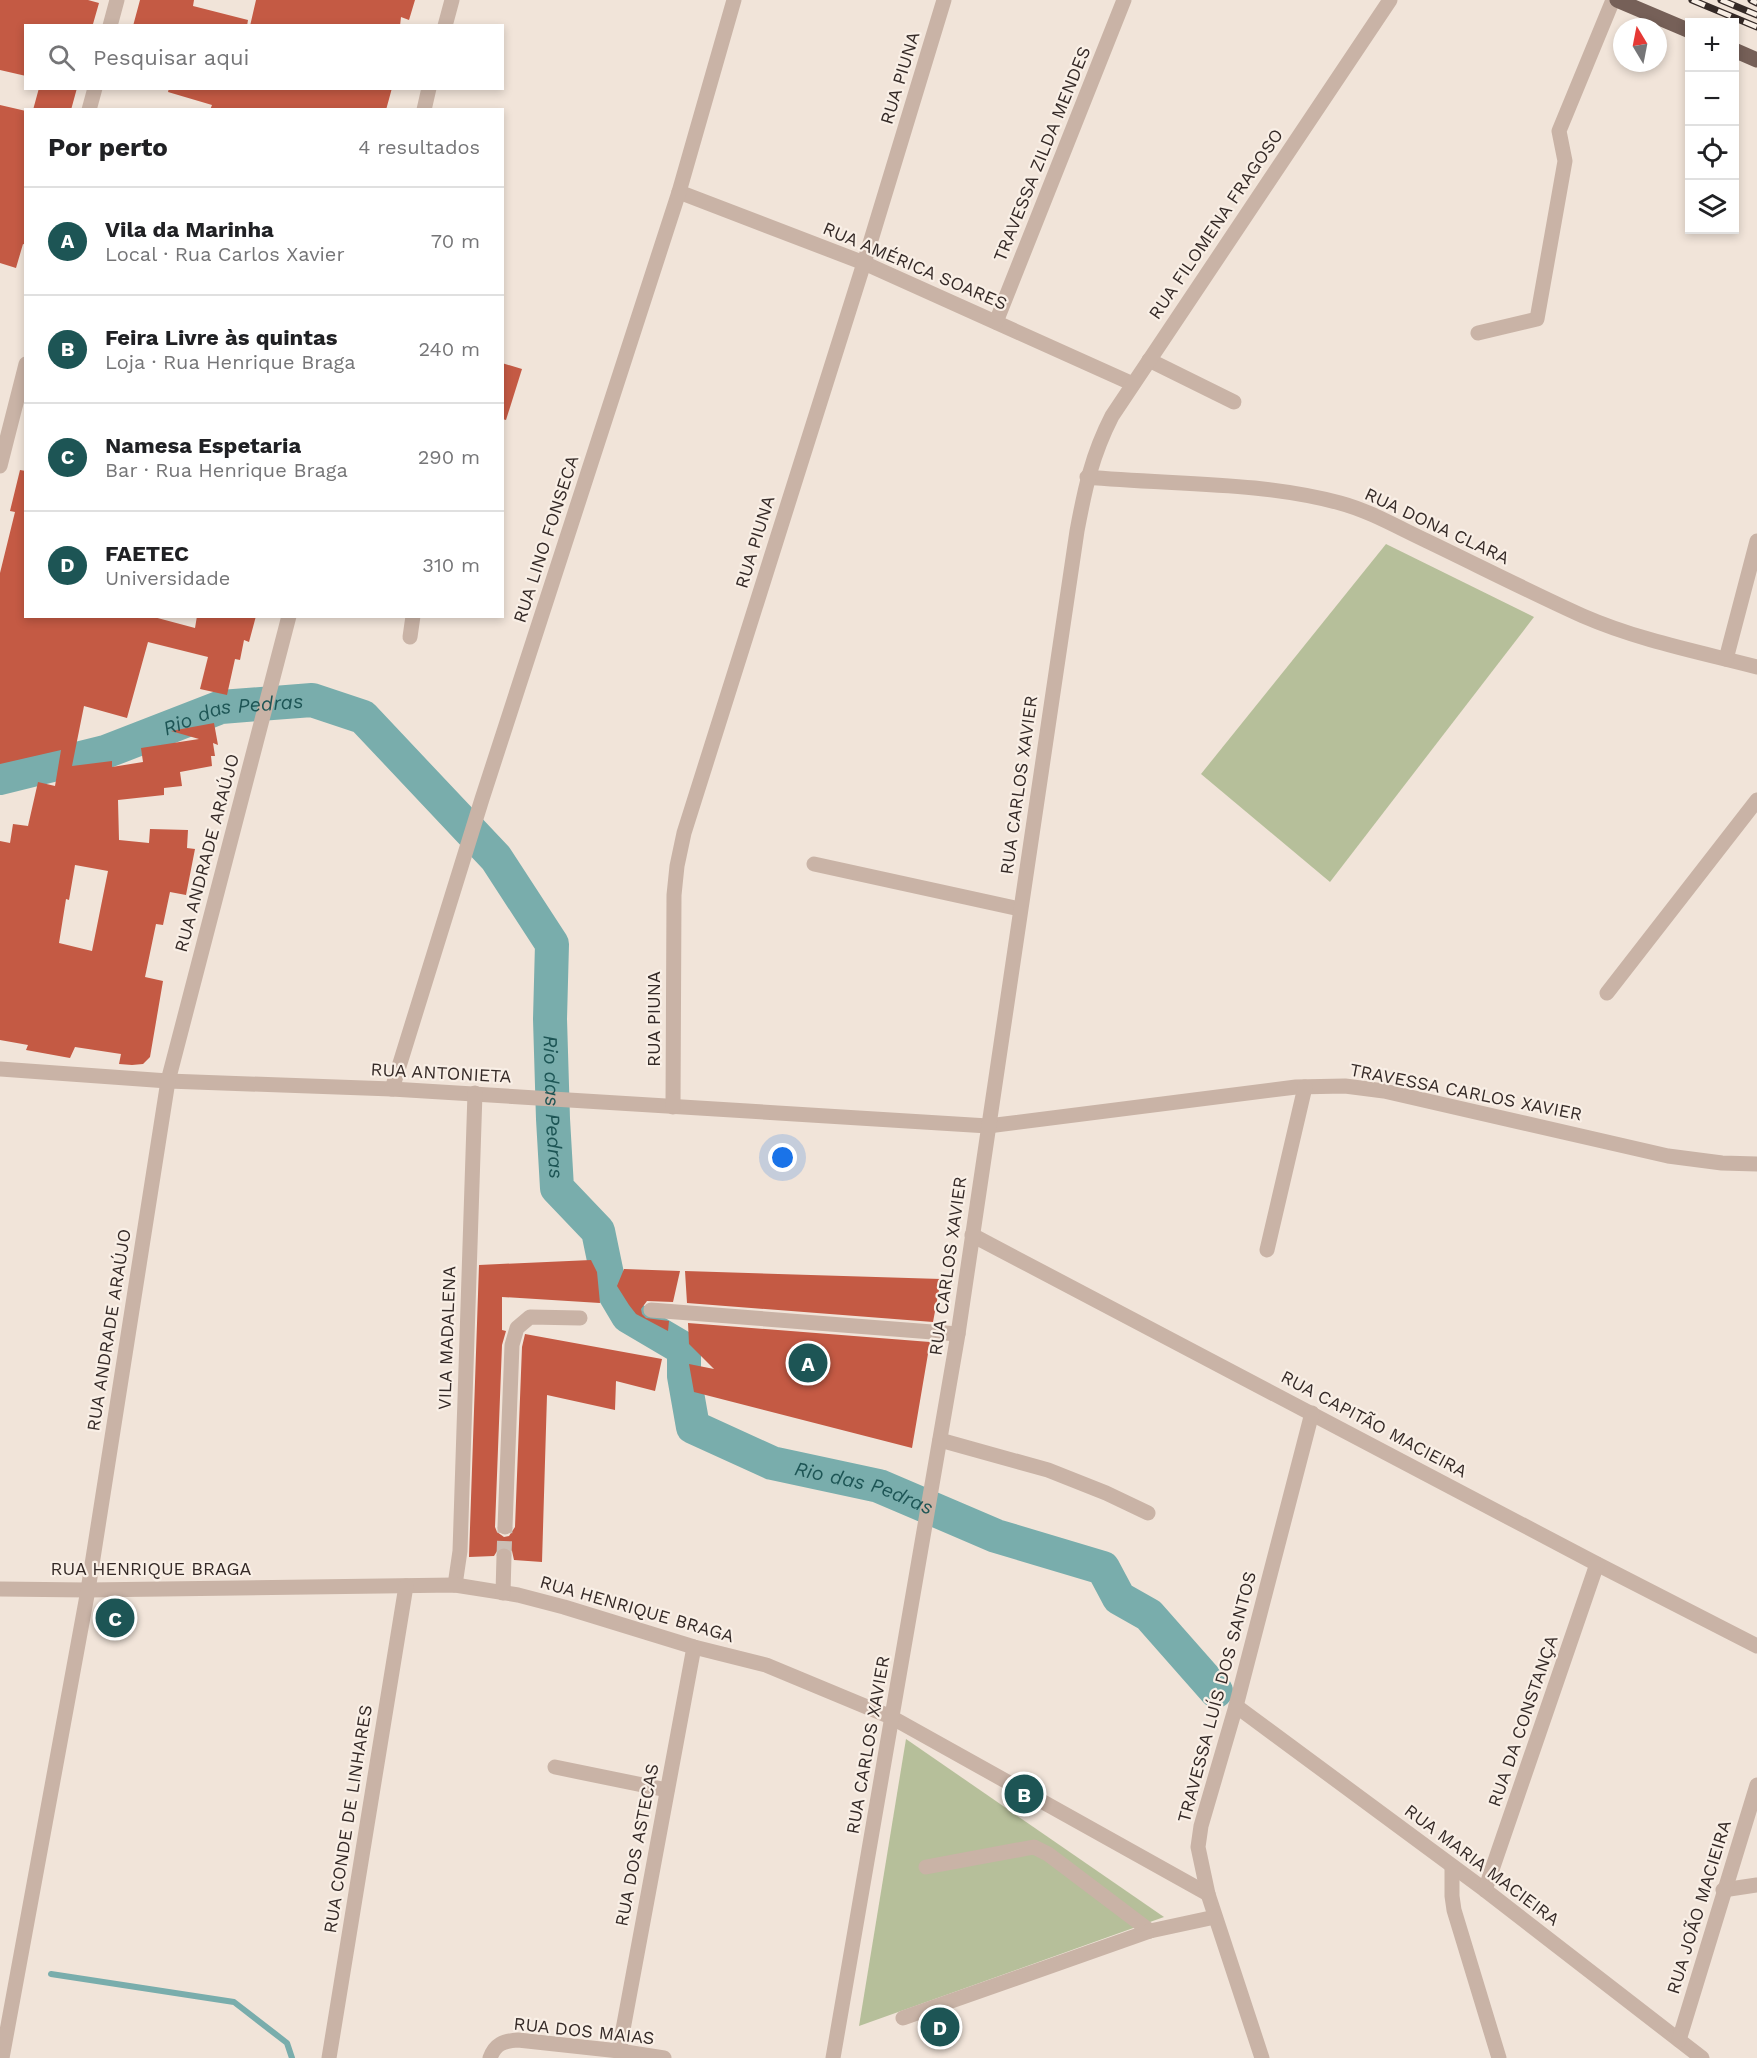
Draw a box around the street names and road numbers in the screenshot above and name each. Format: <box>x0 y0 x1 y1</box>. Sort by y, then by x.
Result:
street label: RUA PIUNA <box>875 29 924 127</box>
street label: TRAVESSA ZILDA MENDES <box>989 43 1094 265</box>
street label: RUA FILOMENA FRAGOSO <box>1144 125 1287 323</box>
street label: RUA AMÉRICA SOARES <box>820 217 1010 314</box>
street label: RUA LINO FONSECA <box>509 452 583 625</box>
street label: RUA DONA CLARA <box>1361 483 1513 568</box>
street label: RUA PIUNA <box>730 493 779 591</box>
street label: RUA CARLOS XAVIER <box>996 694 1041 876</box>
street label: RUA ANDRADE ARAÚJO <box>170 751 243 954</box>
street label: RUA PIUNA <box>643 971 664 1067</box>
street label: RUA ANTONIETA <box>370 1058 512 1087</box>
street label: TRAVESSA CARLOS XAVIER <box>1348 1059 1584 1124</box>
street label: RUA CARLOS XAVIER <box>925 1175 970 1357</box>
street label: RUA ANDRADE ARAÚJO <box>82 1227 135 1433</box>
street label: VILA MADALENA <box>433 1265 460 1410</box>
street label: RUA CAPITÃO MACIEIRA <box>1278 1366 1471 1482</box>
street label: RUA HENRIQUE BRAGA <box>51 1558 251 1579</box>
street label: TRAVESSA LUÍS DOS SANTOS <box>1173 1569 1260 1825</box>
street label: RUA HENRIQUE BRAGA <box>538 1571 737 1646</box>
street label: RUA DA CONSTANÇA <box>1483 1632 1562 1809</box>
street label: RUA CARLOS XAVIER <box>841 1654 894 1836</box>
street label: RUA CONDE DE LINHARES <box>319 1703 376 1935</box>
street label: RUA DOS ASTECAS <box>610 1762 663 1928</box>
street label: RUA MARIA MACIEIRA <box>1401 1799 1564 1930</box>
street label: RUA JOÃO MACIEIRA <box>1662 1817 1735 1996</box>
street label: RUA DOS MAIAS <box>513 2013 656 2048</box>

